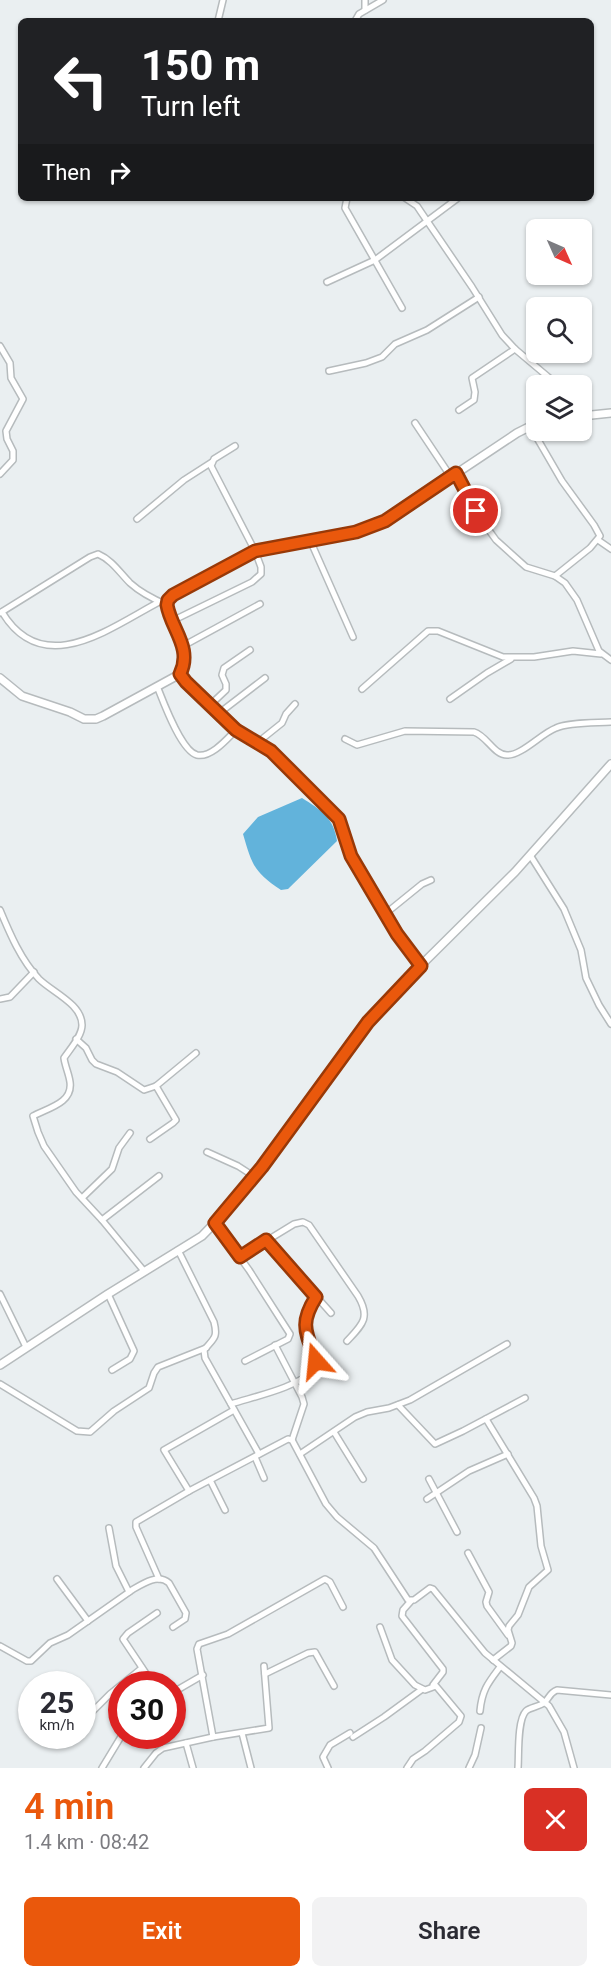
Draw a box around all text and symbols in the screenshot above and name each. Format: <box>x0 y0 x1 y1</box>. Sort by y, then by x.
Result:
text: 150 m <box>141 41 260 90</box>
icon: left <box>42 42 120 120</box>
text: Turn left <box>141 91 241 123</box>
icon: right <box>103 156 136 189</box>
text: Then <box>42 160 91 185</box>
north arrow <box>526 219 592 285</box>
map controls <box>526 219 592 441</box>
button: search <box>526 297 592 363</box>
button: layers <box>526 375 592 441</box>
pin <box>450 485 501 536</box>
icon: arrive <box>459 494 492 527</box>
position arrow <box>284 1329 348 1393</box>
speed limit sign: 30 <box>108 1671 186 1749</box>
text: 25 <box>40 1685 74 1720</box>
text: km/h <box>39 1716 75 1734</box>
text: 4 min <box>24 1786 114 1828</box>
button: close <box>524 1788 587 1851</box>
text: 1.4 km · 08:42 <box>24 1830 149 1854</box>
button: Exit <box>24 1897 300 1966</box>
button: Share <box>312 1897 587 1966</box>

